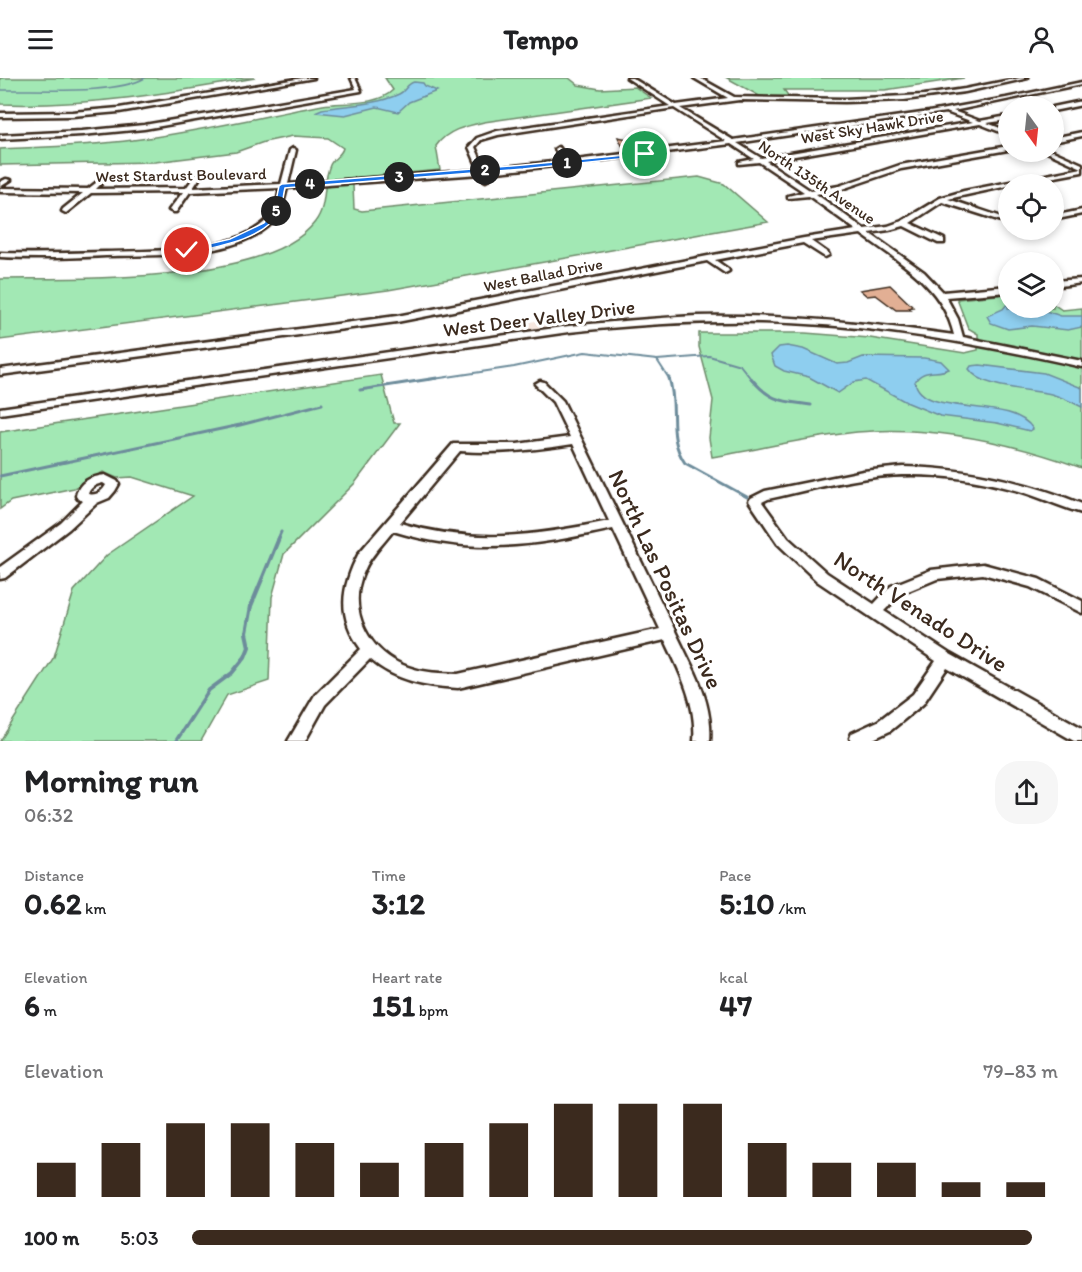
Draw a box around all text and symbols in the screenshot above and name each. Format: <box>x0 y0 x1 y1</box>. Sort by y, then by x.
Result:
icon: menu <box>24 23 57 56</box>
text: Tempo <box>503 23 579 56</box>
icon: person <box>1025 23 1058 56</box>
north arrow <box>998 96 1064 162</box>
map controls <box>998 96 1064 318</box>
street label: West Sky Hawk Drive <box>799 106 945 148</box>
pin <box>619 128 670 179</box>
street label: North 135th Avenue <box>755 136 879 228</box>
icon: arrive <box>628 137 661 170</box>
pin: 1 <box>552 148 582 178</box>
text: 1 <box>563 153 571 172</box>
pin: 2 <box>470 155 500 185</box>
text: 2 <box>481 160 489 179</box>
pin: 3 <box>384 162 414 192</box>
street label: West Stardust Boulevard <box>95 164 267 186</box>
text: 3 <box>395 167 403 186</box>
pin: 4 <box>295 169 325 199</box>
text: 4 <box>305 174 315 193</box>
button: locate <box>998 174 1064 240</box>
pin: 5 <box>261 196 291 226</box>
text: 5 <box>272 201 280 220</box>
pin <box>161 224 212 275</box>
icon: check <box>170 233 203 266</box>
button: layers <box>998 252 1064 318</box>
street label: West Ballad Drive <box>482 254 604 296</box>
street label: West Deer Valley Drive <box>442 294 636 342</box>
street label: North Las Positas Drive <box>602 465 730 693</box>
street label: North Venado Drive <box>829 544 1013 678</box>
text: Morning run <box>24 761 199 800</box>
button: share <box>995 761 1058 824</box>
text: 06:32 <box>24 803 73 827</box>
text: Distance <box>24 866 84 885</box>
text: Time <box>372 866 406 885</box>
text: Pace <box>719 866 751 885</box>
text: 0.62 <box>24 885 82 922</box>
text: 3:12 <box>372 885 425 922</box>
text: 5:10 <box>719 885 775 922</box>
text: km <box>82 899 106 918</box>
text: /km <box>775 899 806 918</box>
text: Elevation <box>24 968 88 987</box>
text: Heart rate <box>372 968 442 987</box>
text: kcal <box>719 968 748 987</box>
text: 6 <box>24 987 40 1024</box>
text: 151 <box>372 987 415 1024</box>
text: 47 <box>719 987 752 1024</box>
text: m <box>40 1001 57 1020</box>
text: bpm <box>415 1001 449 1020</box>
text: Elevation <box>24 1059 103 1083</box>
text: 79–83 m <box>983 1059 1058 1083</box>
text: 100 m <box>24 1226 79 1250</box>
text: 5:03 <box>120 1226 159 1250</box>

